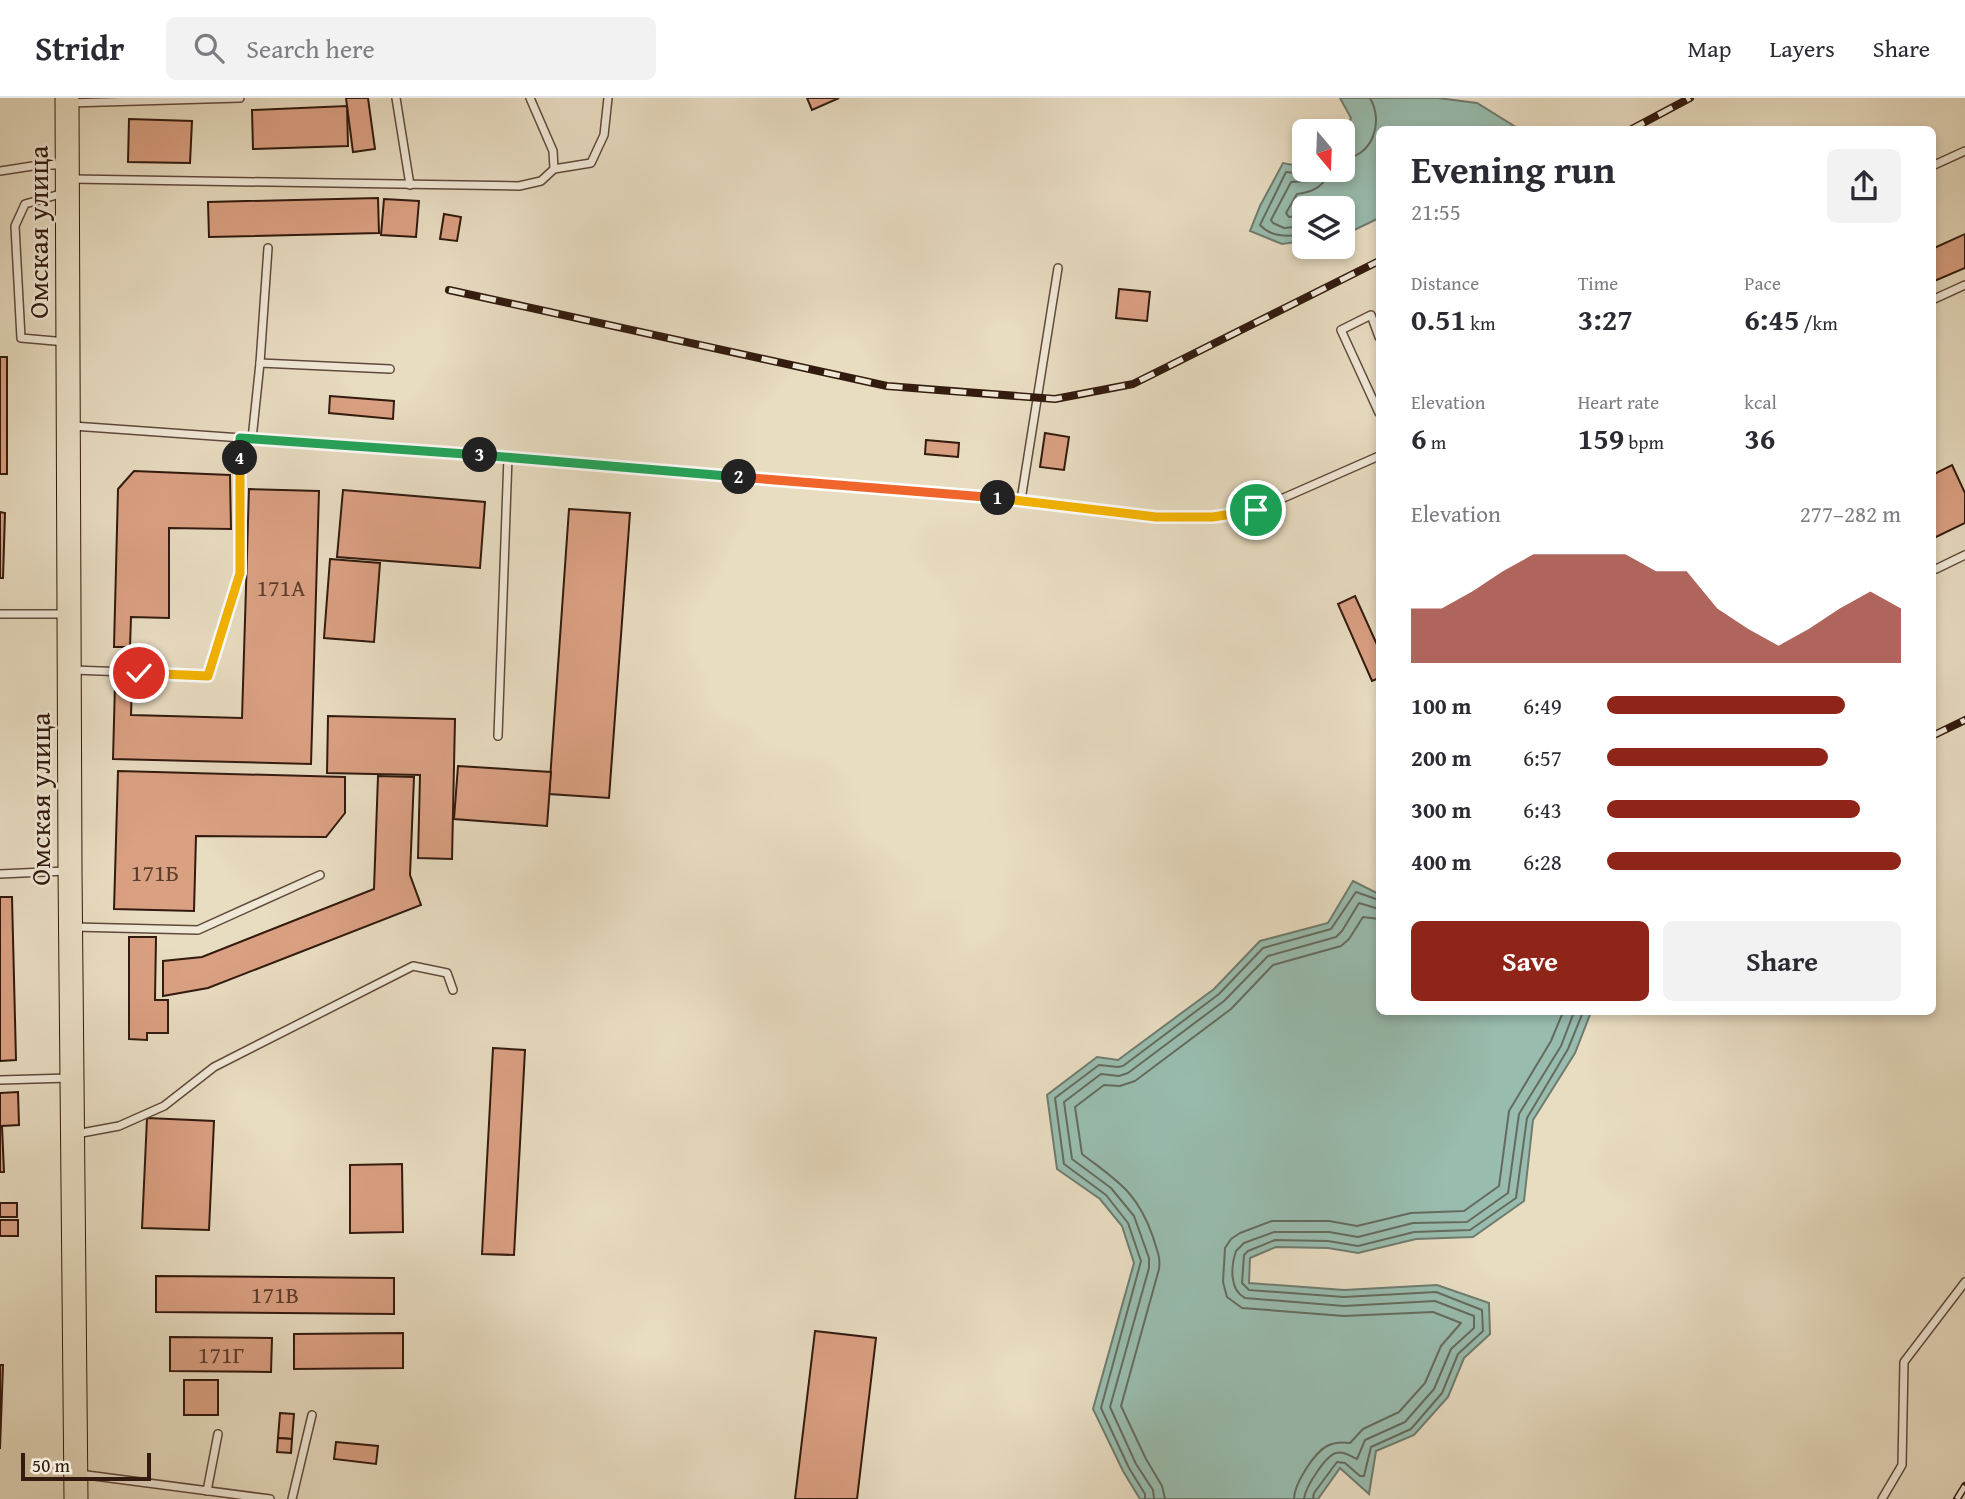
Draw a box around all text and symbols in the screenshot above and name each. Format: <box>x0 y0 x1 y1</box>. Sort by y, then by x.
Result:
search box <box>166 17 656 80</box>
text: Stridr <box>35 24 124 72</box>
icon: search <box>190 29 228 67</box>
text: Search here <box>246 29 375 68</box>
text: Map <box>1688 31 1731 66</box>
text: Layers <box>1769 31 1835 66</box>
text: Share <box>1873 31 1930 66</box>
north arrow <box>1292 119 1354 182</box>
map controls <box>1292 119 1355 259</box>
text: Evening run <box>1411 141 1615 197</box>
street label: Омская улица <box>17 145 58 319</box>
button: share <box>1827 149 1901 223</box>
text: 21:55 <box>1411 195 1461 228</box>
button: layers <box>1292 196 1355 259</box>
text: Distance <box>1411 269 1479 297</box>
text: Time <box>1578 269 1618 297</box>
text: Pace <box>1744 269 1781 297</box>
text: 0.51 <box>1411 297 1466 341</box>
text: 3:27 <box>1578 297 1633 341</box>
text: 6:45 <box>1744 297 1799 341</box>
text: km <box>1466 309 1495 337</box>
text: /km <box>1799 309 1838 337</box>
text: Elevation <box>1411 388 1485 416</box>
text: Heart rate <box>1578 388 1659 416</box>
text: kcal <box>1744 388 1777 416</box>
text: 6 <box>1411 416 1427 460</box>
text: 159 <box>1578 416 1624 460</box>
text: 36 <box>1744 416 1775 460</box>
text: m <box>1427 428 1446 456</box>
text: bpm <box>1624 428 1664 456</box>
pin: 3 <box>462 438 498 472</box>
pin: 4 <box>222 440 258 476</box>
text: 3 <box>475 440 484 468</box>
text: 4 <box>235 443 244 471</box>
pin: 2 <box>722 460 756 494</box>
text: 2 <box>734 462 743 490</box>
pin: 1 <box>981 480 1016 516</box>
pin <box>1226 480 1286 540</box>
text: 1 <box>993 483 1002 511</box>
icon: arrive <box>1237 491 1275 529</box>
text: Elevation <box>1411 497 1501 530</box>
text: 277–282 m <box>1800 497 1901 530</box>
house number: 171А <box>256 570 306 605</box>
pin <box>109 643 169 703</box>
icon: check <box>120 654 158 692</box>
text: 100 m <box>1411 689 1472 722</box>
text: 6:49 <box>1523 689 1562 722</box>
street label: Омская улица <box>19 712 60 886</box>
text: 200 m <box>1411 741 1472 774</box>
text: 6:57 <box>1523 741 1562 774</box>
text: 300 m <box>1411 793 1472 826</box>
text: 6:43 <box>1523 793 1562 826</box>
text: 400 m <box>1411 845 1472 878</box>
text: 6:28 <box>1523 845 1562 878</box>
house number: 171Б <box>131 855 179 890</box>
button: Save <box>1411 921 1649 1001</box>
button: Share <box>1663 921 1901 1001</box>
house number: 171В <box>251 1277 299 1312</box>
house number: 171Г <box>198 1337 245 1372</box>
scale bar <box>21 1450 150 1482</box>
text: 50 m <box>32 1451 70 1479</box>

